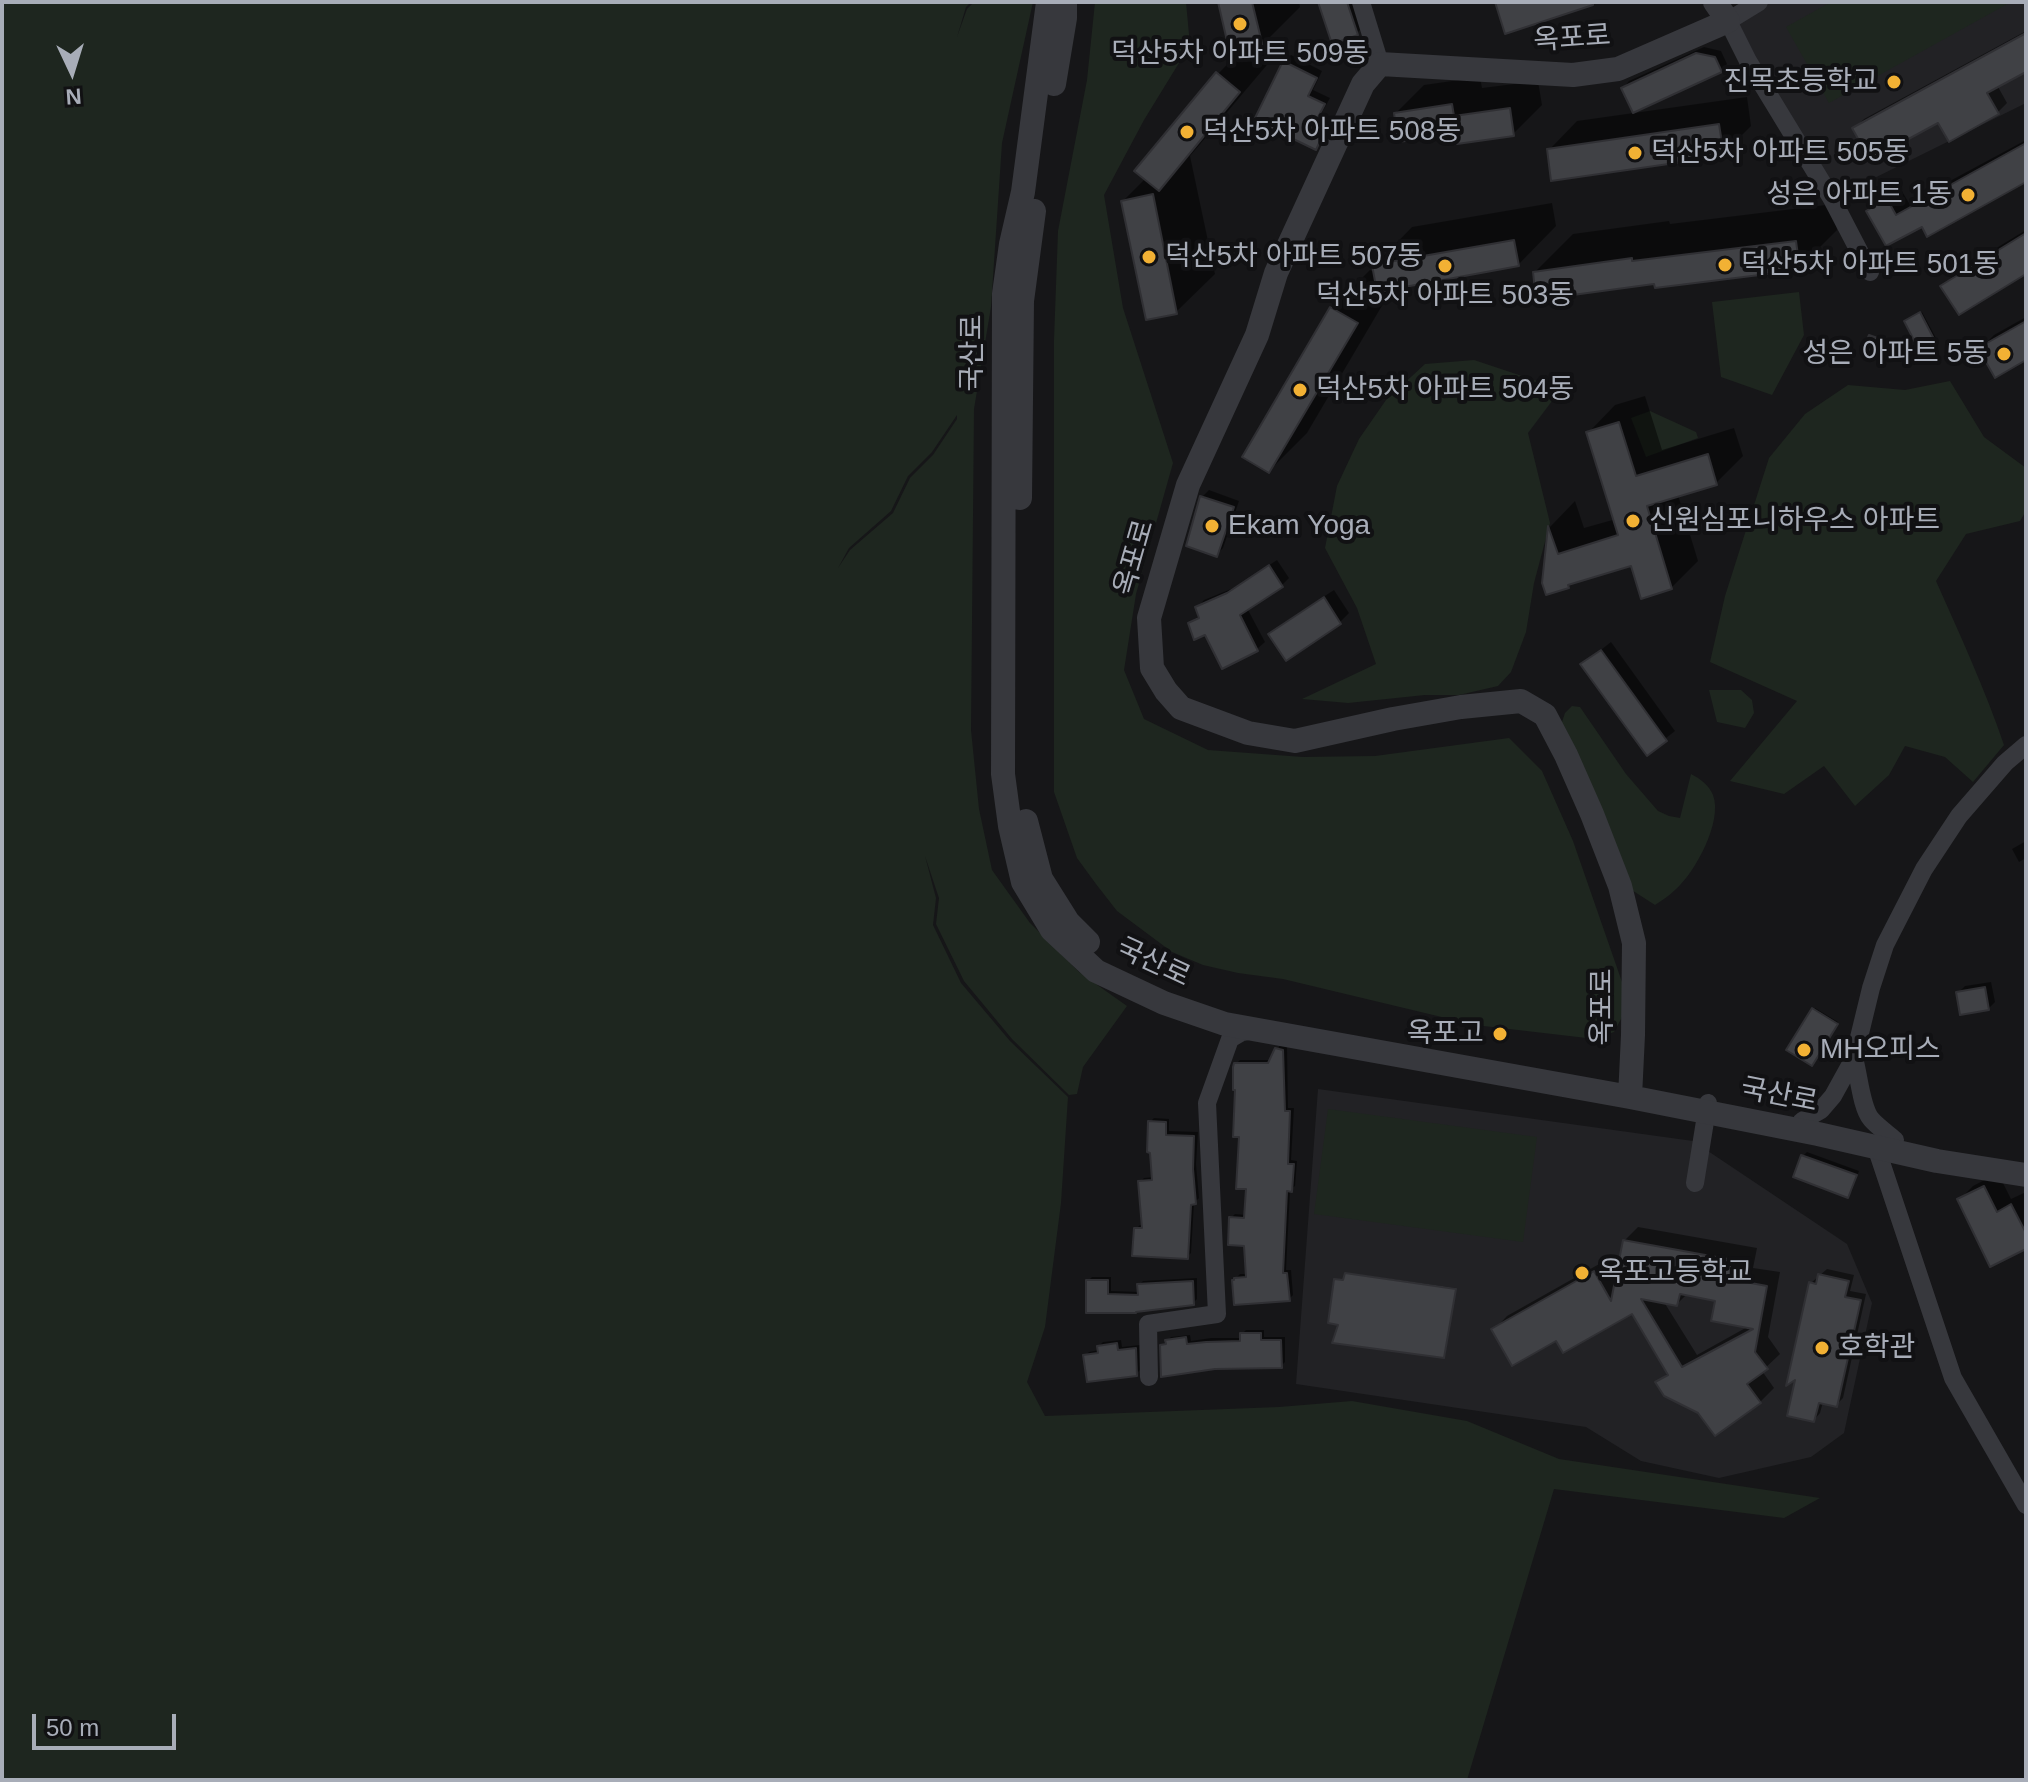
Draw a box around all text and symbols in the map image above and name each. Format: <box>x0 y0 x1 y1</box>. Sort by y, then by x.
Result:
marker: 덕산5차 아파트 509동 <box>1231 15 1249 33</box>
street label: 옥포로 <box>1532 20 1612 58</box>
north arrow <box>32 32 112 112</box>
place label: 덕산5차 아파트 509동 <box>1111 37 1369 71</box>
place label: 진목초등학교 <box>1723 65 1878 99</box>
marker: 진목초등학교 <box>1885 73 1903 91</box>
text: N <box>65 83 83 109</box>
place label: 덕산5차 아파트 508동 <box>1203 115 1461 149</box>
marker: 덕산5차 아파트 508동 <box>1178 123 1196 141</box>
place label: 덕산5차 아파트 505동 <box>1651 136 1909 170</box>
marker: 덕산5차 아파트 505동 <box>1626 144 1644 162</box>
place label: 성은 아파트 1동 <box>1766 178 1952 212</box>
marker: 성은 아파트 1동 <box>1959 186 1977 204</box>
place label: 덕산5차 아파트 507동 <box>1165 240 1423 274</box>
marker: 덕산5차 아파트 507동 <box>1140 248 1158 266</box>
place label: 덕산5차 아파트 501동 <box>1741 248 1999 282</box>
marker: 덕산5차 아파트 501동 <box>1716 256 1734 274</box>
marker: 덕산5차 아파트 503동 <box>1436 257 1454 275</box>
place label: 덕산5차 아파트 503동 <box>1316 279 1574 313</box>
street label: 국산로 <box>956 314 990 392</box>
place label: 성은 아파트 5동 <box>1802 337 1988 371</box>
marker: 성은 아파트 5동 <box>1995 345 2013 363</box>
place label: 덕산5차 아파트 504동 <box>1316 373 1574 407</box>
marker: 덕산5차 아파트 504동 <box>1291 381 1309 399</box>
place label: 신원심포니하우스 아파트 <box>1649 504 1940 538</box>
place label: Ekam Yoga <box>1228 509 1370 543</box>
marker: 신원심포니하우스 아파트 <box>1624 512 1642 530</box>
street label: 옥포로 <box>1108 516 1162 600</box>
marker: Ekam Yoga <box>1203 517 1221 535</box>
street label: 국산로 <box>1111 931 1195 995</box>
street label: 옥포로 <box>1586 968 1620 1046</box>
place label: 옥포고 <box>1407 1017 1484 1051</box>
marker: 옥포고 <box>1491 1025 1509 1043</box>
place label: MH오피스 <box>1820 1033 1941 1067</box>
marker: MH오피스 <box>1795 1041 1813 1059</box>
street label: 국산로 <box>1738 1072 1820 1120</box>
place label: 옥포고등학교 <box>1598 1256 1753 1290</box>
marker: 옥포고등학교 <box>1573 1264 1591 1282</box>
place label: 호학관 <box>1838 1331 1915 1365</box>
marker: 호학관 <box>1813 1339 1831 1357</box>
scale bar <box>36 1698 180 1748</box>
text: 50 m <box>46 1714 99 1741</box>

